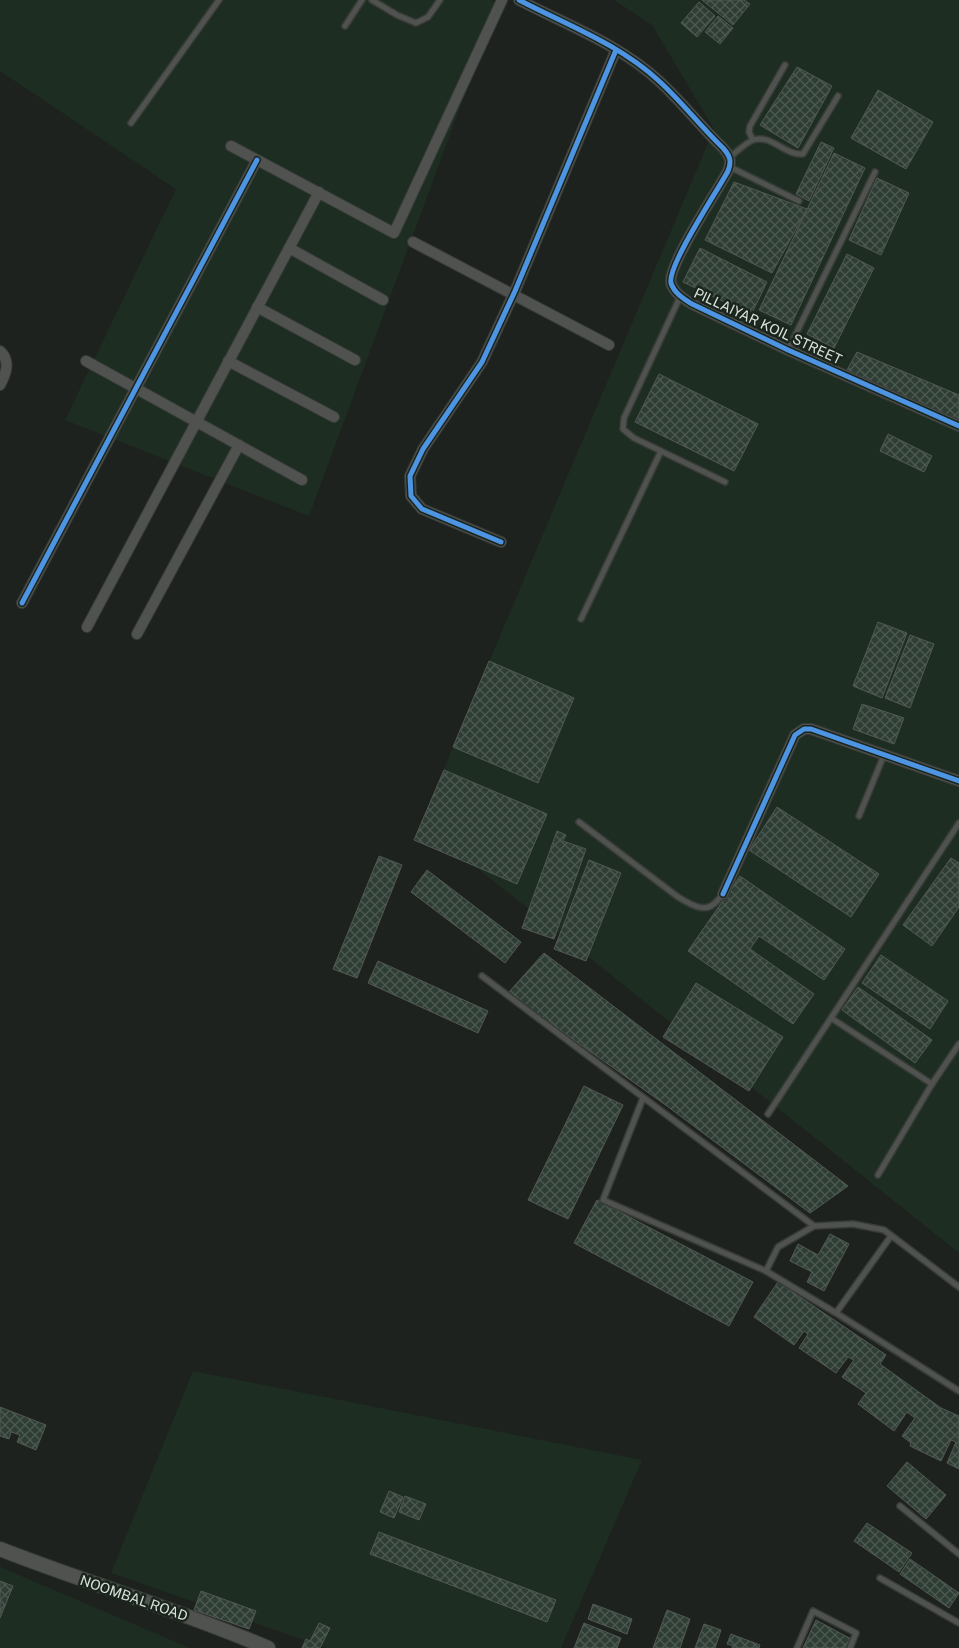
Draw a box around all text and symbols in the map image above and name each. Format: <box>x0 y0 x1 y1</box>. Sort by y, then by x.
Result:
street label: PILLAIYAR KOIL STREET <box>691 285 845 367</box>
street label: NOOMBAL ROAD <box>78 1572 190 1624</box>

